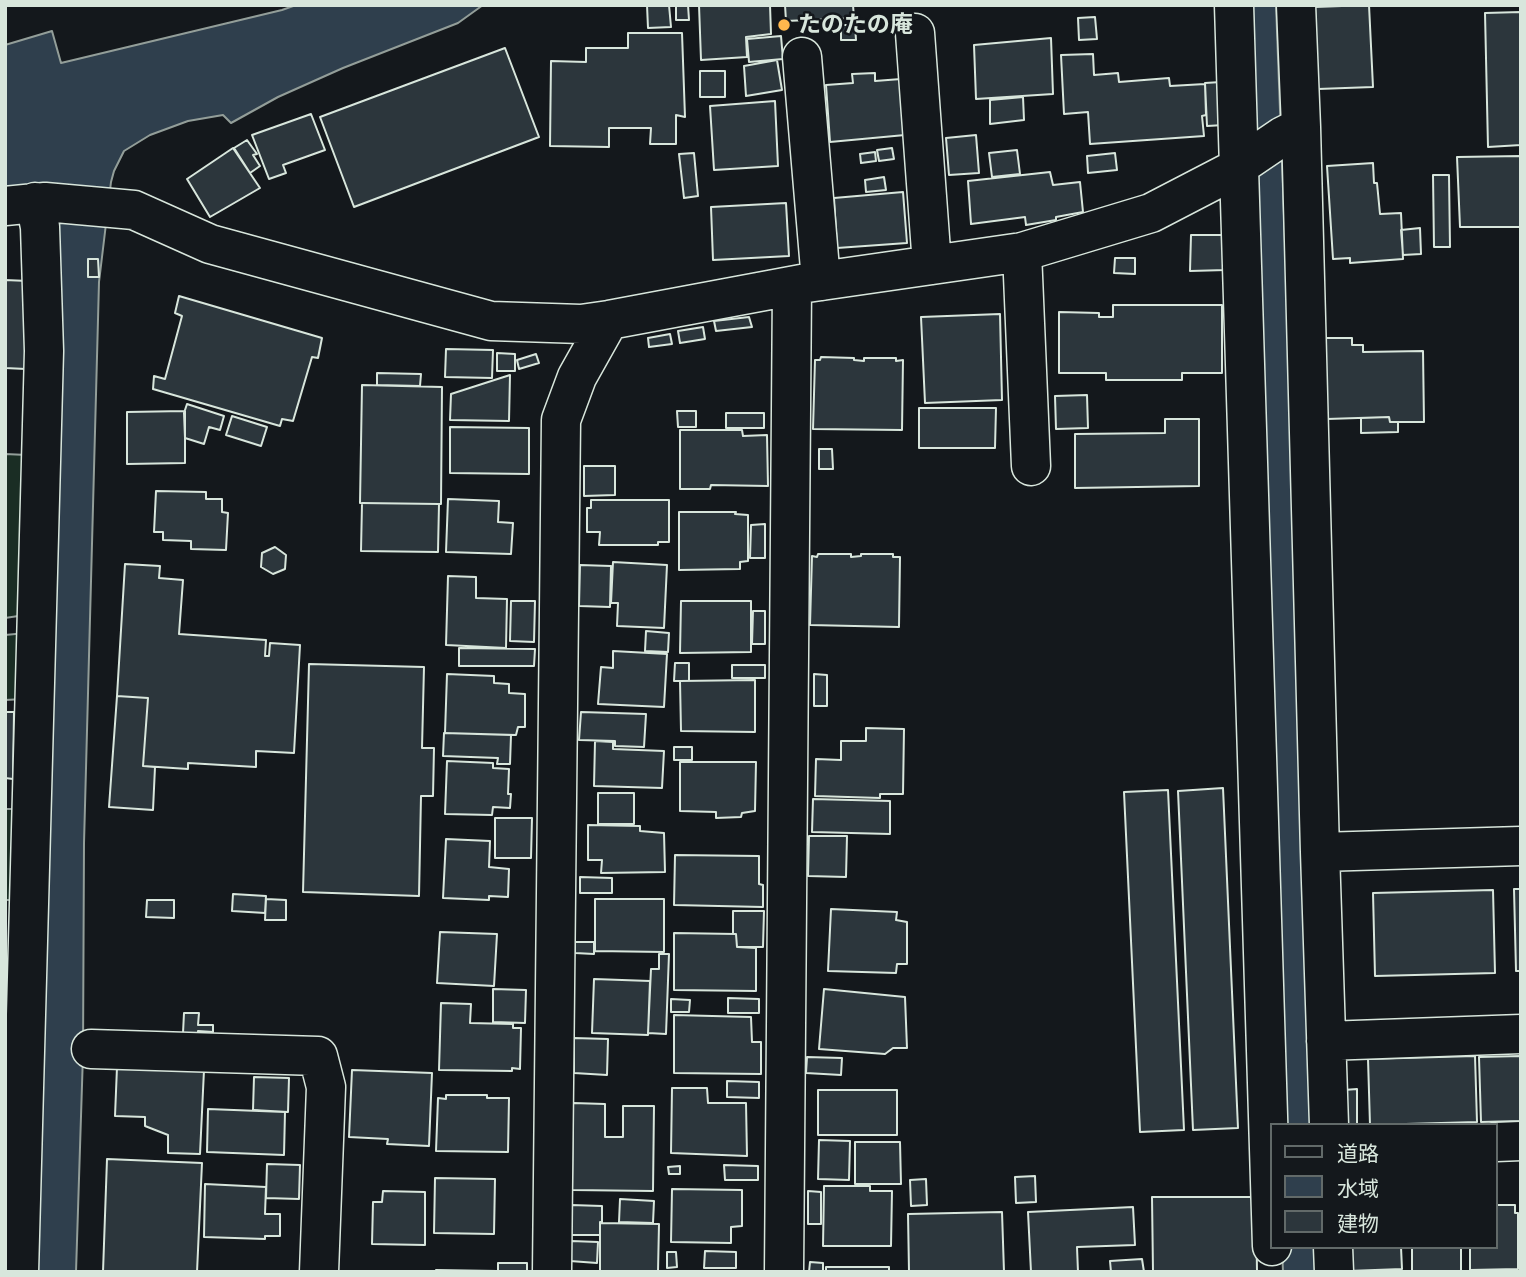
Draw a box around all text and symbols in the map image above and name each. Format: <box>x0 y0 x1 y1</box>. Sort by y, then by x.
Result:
place label: たのたの庵 <box>798 11 913 39</box>
marker: たのたの庵 <box>776 17 792 33</box>
legend <box>1270 1123 1498 1249</box>
text: 道路 <box>1337 1141 1379 1166</box>
text: 水域 <box>1337 1176 1379 1201</box>
text: 建物 <box>1337 1211 1379 1236</box>

